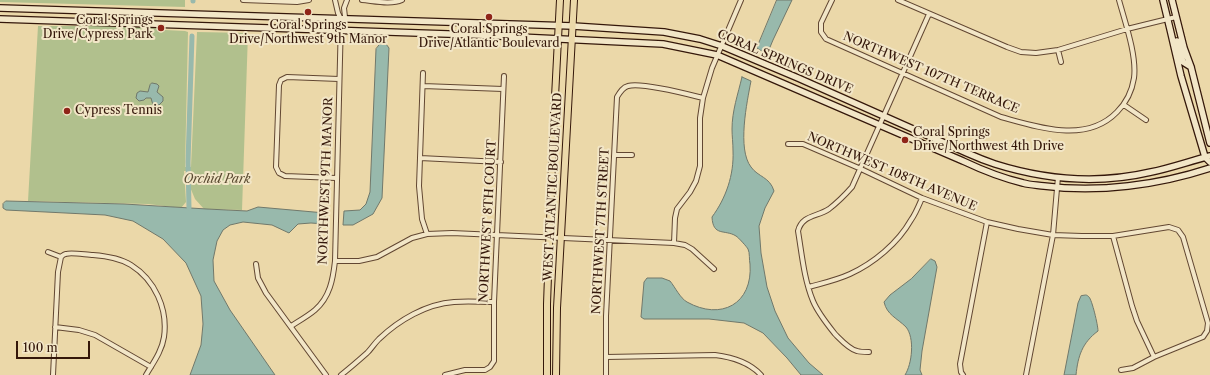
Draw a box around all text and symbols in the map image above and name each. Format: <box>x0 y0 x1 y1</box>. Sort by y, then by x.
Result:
marker: Coral Springs Drive/Northwest 9th Manor <box>303 7 313 17</box>
marker: Coral Springs Drive/Atlantic Boulevard <box>484 12 494 22</box>
place label: Coral Springs Drive/Cypress Park <box>43 14 153 42</box>
place label: Coral Springs Drive/Northwest 9th Manor <box>229 19 387 47</box>
marker: Coral Springs Drive/Cypress Park <box>156 23 166 33</box>
place label: Coral Springs Drive/Atlantic Boulevard <box>418 23 560 51</box>
street label: CORAL SPRINGS DRIVE <box>715 27 855 97</box>
street label: NORTHWEST 107TH TERRACE <box>841 29 1021 117</box>
street label: WEST ATLANTIC BOULEVARD <box>541 92 565 282</box>
street label: NORTHWEST 9TH MANOR <box>316 97 336 265</box>
place label: Cypress Tennis <box>75 104 162 118</box>
marker: Cypress Tennis <box>62 106 72 116</box>
place label: Coral Springs Drive/Northwest 4th Drive <box>913 126 1064 154</box>
street label: NORTHWEST 108TH AVENUE <box>805 130 979 214</box>
marker: Coral Springs Drive/Northwest 4th Drive <box>900 135 910 145</box>
street label: NORTHWEST 8TH COURT <box>477 139 499 303</box>
street label: NORTHWEST 7TH STREET <box>589 147 613 315</box>
park label: Orchid Park <box>184 173 250 187</box>
scale bar <box>18 333 92 359</box>
text: 100 m <box>23 340 58 355</box>

